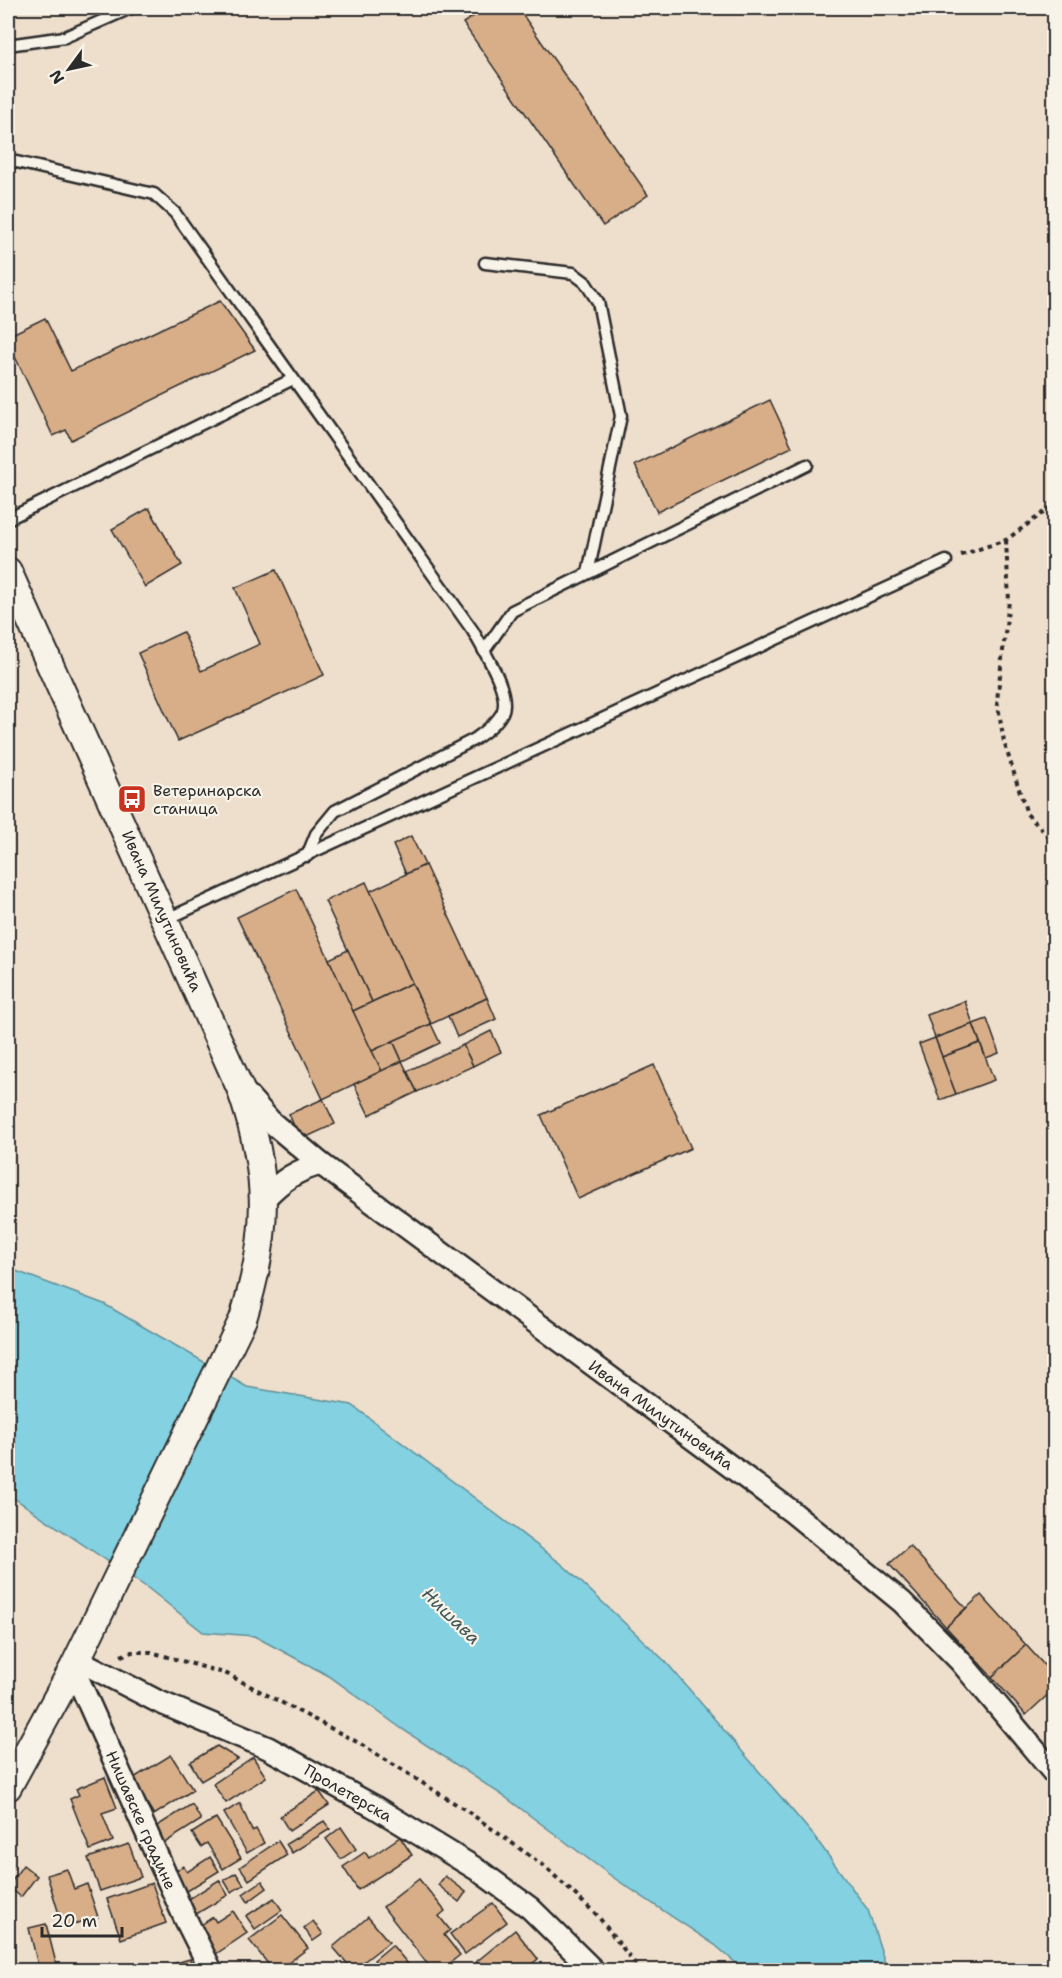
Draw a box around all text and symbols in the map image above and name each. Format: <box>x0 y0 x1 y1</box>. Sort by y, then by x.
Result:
north arrow <box>39 39 99 99</box>
text: N <box>45 66 69 88</box>
place label: Ветеринарска станица <box>153 780 261 819</box>
bus stop icon: Ветеринарска станица <box>116 783 148 815</box>
street label: Ивана Милутиновића <box>117 827 207 995</box>
street label: Ивана Милутиновића <box>584 1355 738 1475</box>
water label: Нишава <box>417 1582 485 1650</box>
street label: Нишавске градине <box>101 1747 181 1893</box>
street label: Пролетерска <box>300 1759 396 1827</box>
scale bar <box>42 1900 122 1938</box>
text: 20 m <box>51 1909 97 1933</box>

